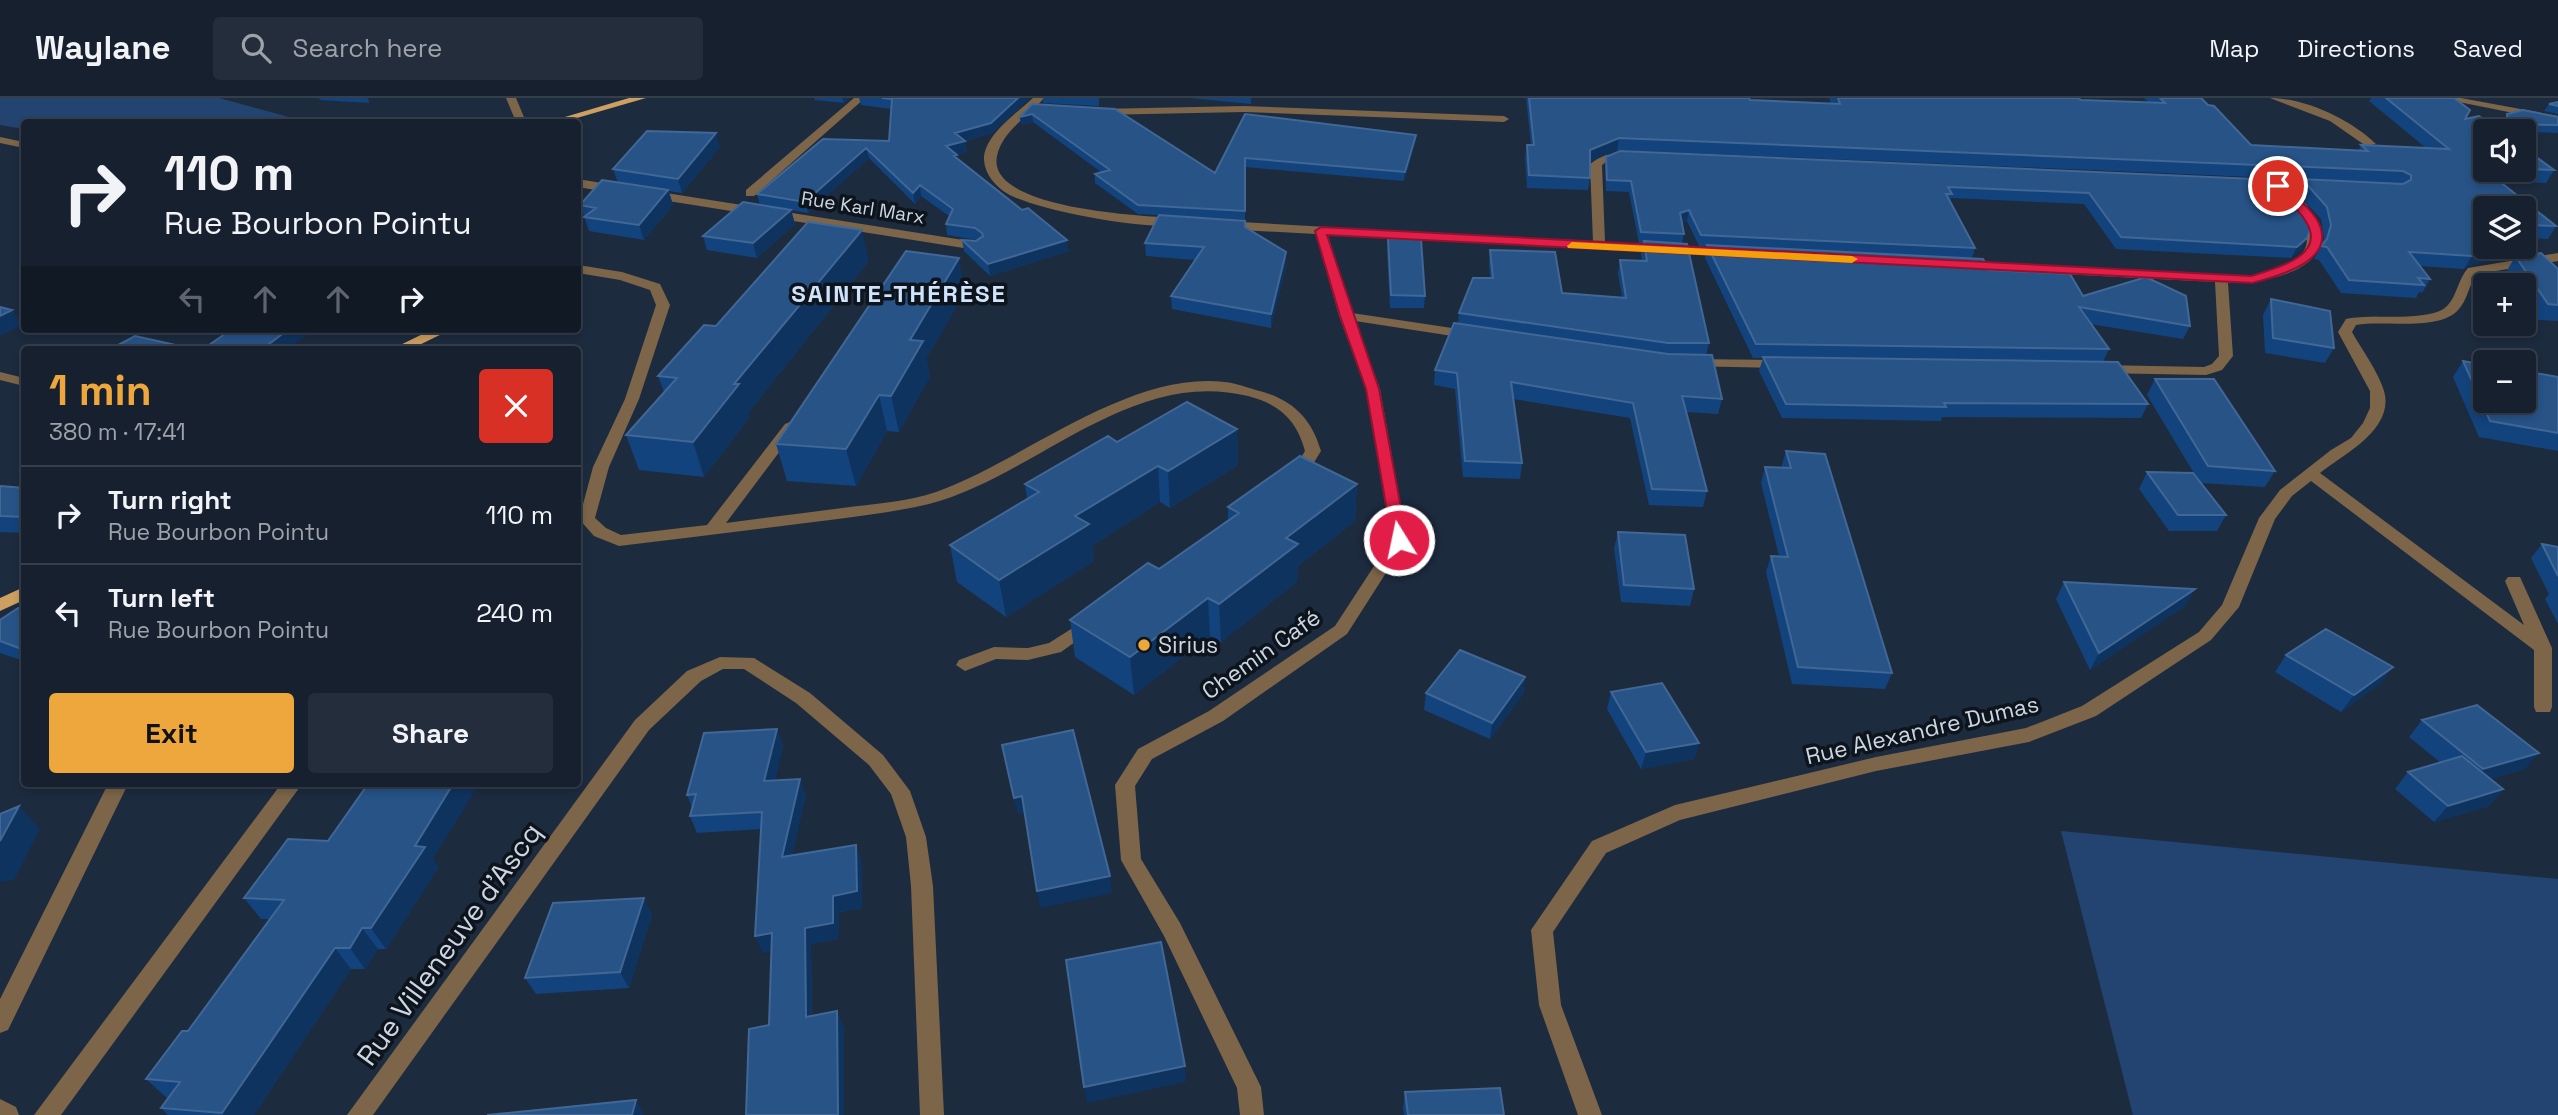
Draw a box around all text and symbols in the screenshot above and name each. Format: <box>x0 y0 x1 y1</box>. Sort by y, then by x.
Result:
search box <box>213 17 703 80</box>
text: Waylane <box>35 27 171 69</box>
icon: search <box>237 29 275 67</box>
text: Search here <box>293 31 442 65</box>
text: Map <box>2209 33 2259 64</box>
text: Directions <box>2297 33 2415 64</box>
text: Saved <box>2453 33 2523 64</box>
map controls <box>2473 119 2536 413</box>
button: sound <box>2473 119 2536 182</box>
text: 110 m <box>164 142 294 204</box>
icon: right <box>49 147 140 238</box>
pin <box>2248 156 2308 216</box>
icon: arrive <box>2259 167 2297 205</box>
street label: Rue Karl Marx <box>799 185 926 230</box>
button: layers <box>2473 196 2536 259</box>
text: Rue Bourbon Pointu <box>164 203 472 243</box>
button: + <box>2473 273 2536 336</box>
district label: SAINTE-THÉRÈSE <box>791 278 1007 309</box>
icon: left <box>173 280 211 318</box>
icon: ahead <box>246 280 284 318</box>
icon: ahead <box>319 280 357 318</box>
icon: right <box>392 280 430 318</box>
button: − <box>2473 350 2536 413</box>
text: 1 min <box>49 364 152 417</box>
button: close <box>479 369 553 443</box>
text: 380 m · 17:41 <box>49 417 186 447</box>
text: Turn right <box>108 483 232 517</box>
icon: right <box>49 496 87 534</box>
text: 110 m <box>486 498 553 532</box>
position arrow <box>1362 503 1436 577</box>
text: Rue Bourbon Pointu <box>108 517 329 547</box>
text: Turn left <box>108 581 215 615</box>
icon: left <box>49 594 87 632</box>
text: 240 m <box>476 596 553 630</box>
street label: Chemin Café <box>1196 602 1326 706</box>
text: Rue Bourbon Pointu <box>108 615 329 645</box>
place label: Sirius <box>1158 630 1218 660</box>
marker: Sirius <box>1136 637 1152 653</box>
street label: Rue Alexandre Dumas <box>1802 689 2042 771</box>
button: Exit <box>49 693 294 773</box>
button: Share <box>308 693 553 773</box>
street label: Rue Villeneuve d'Ascq <box>349 815 549 1073</box>

